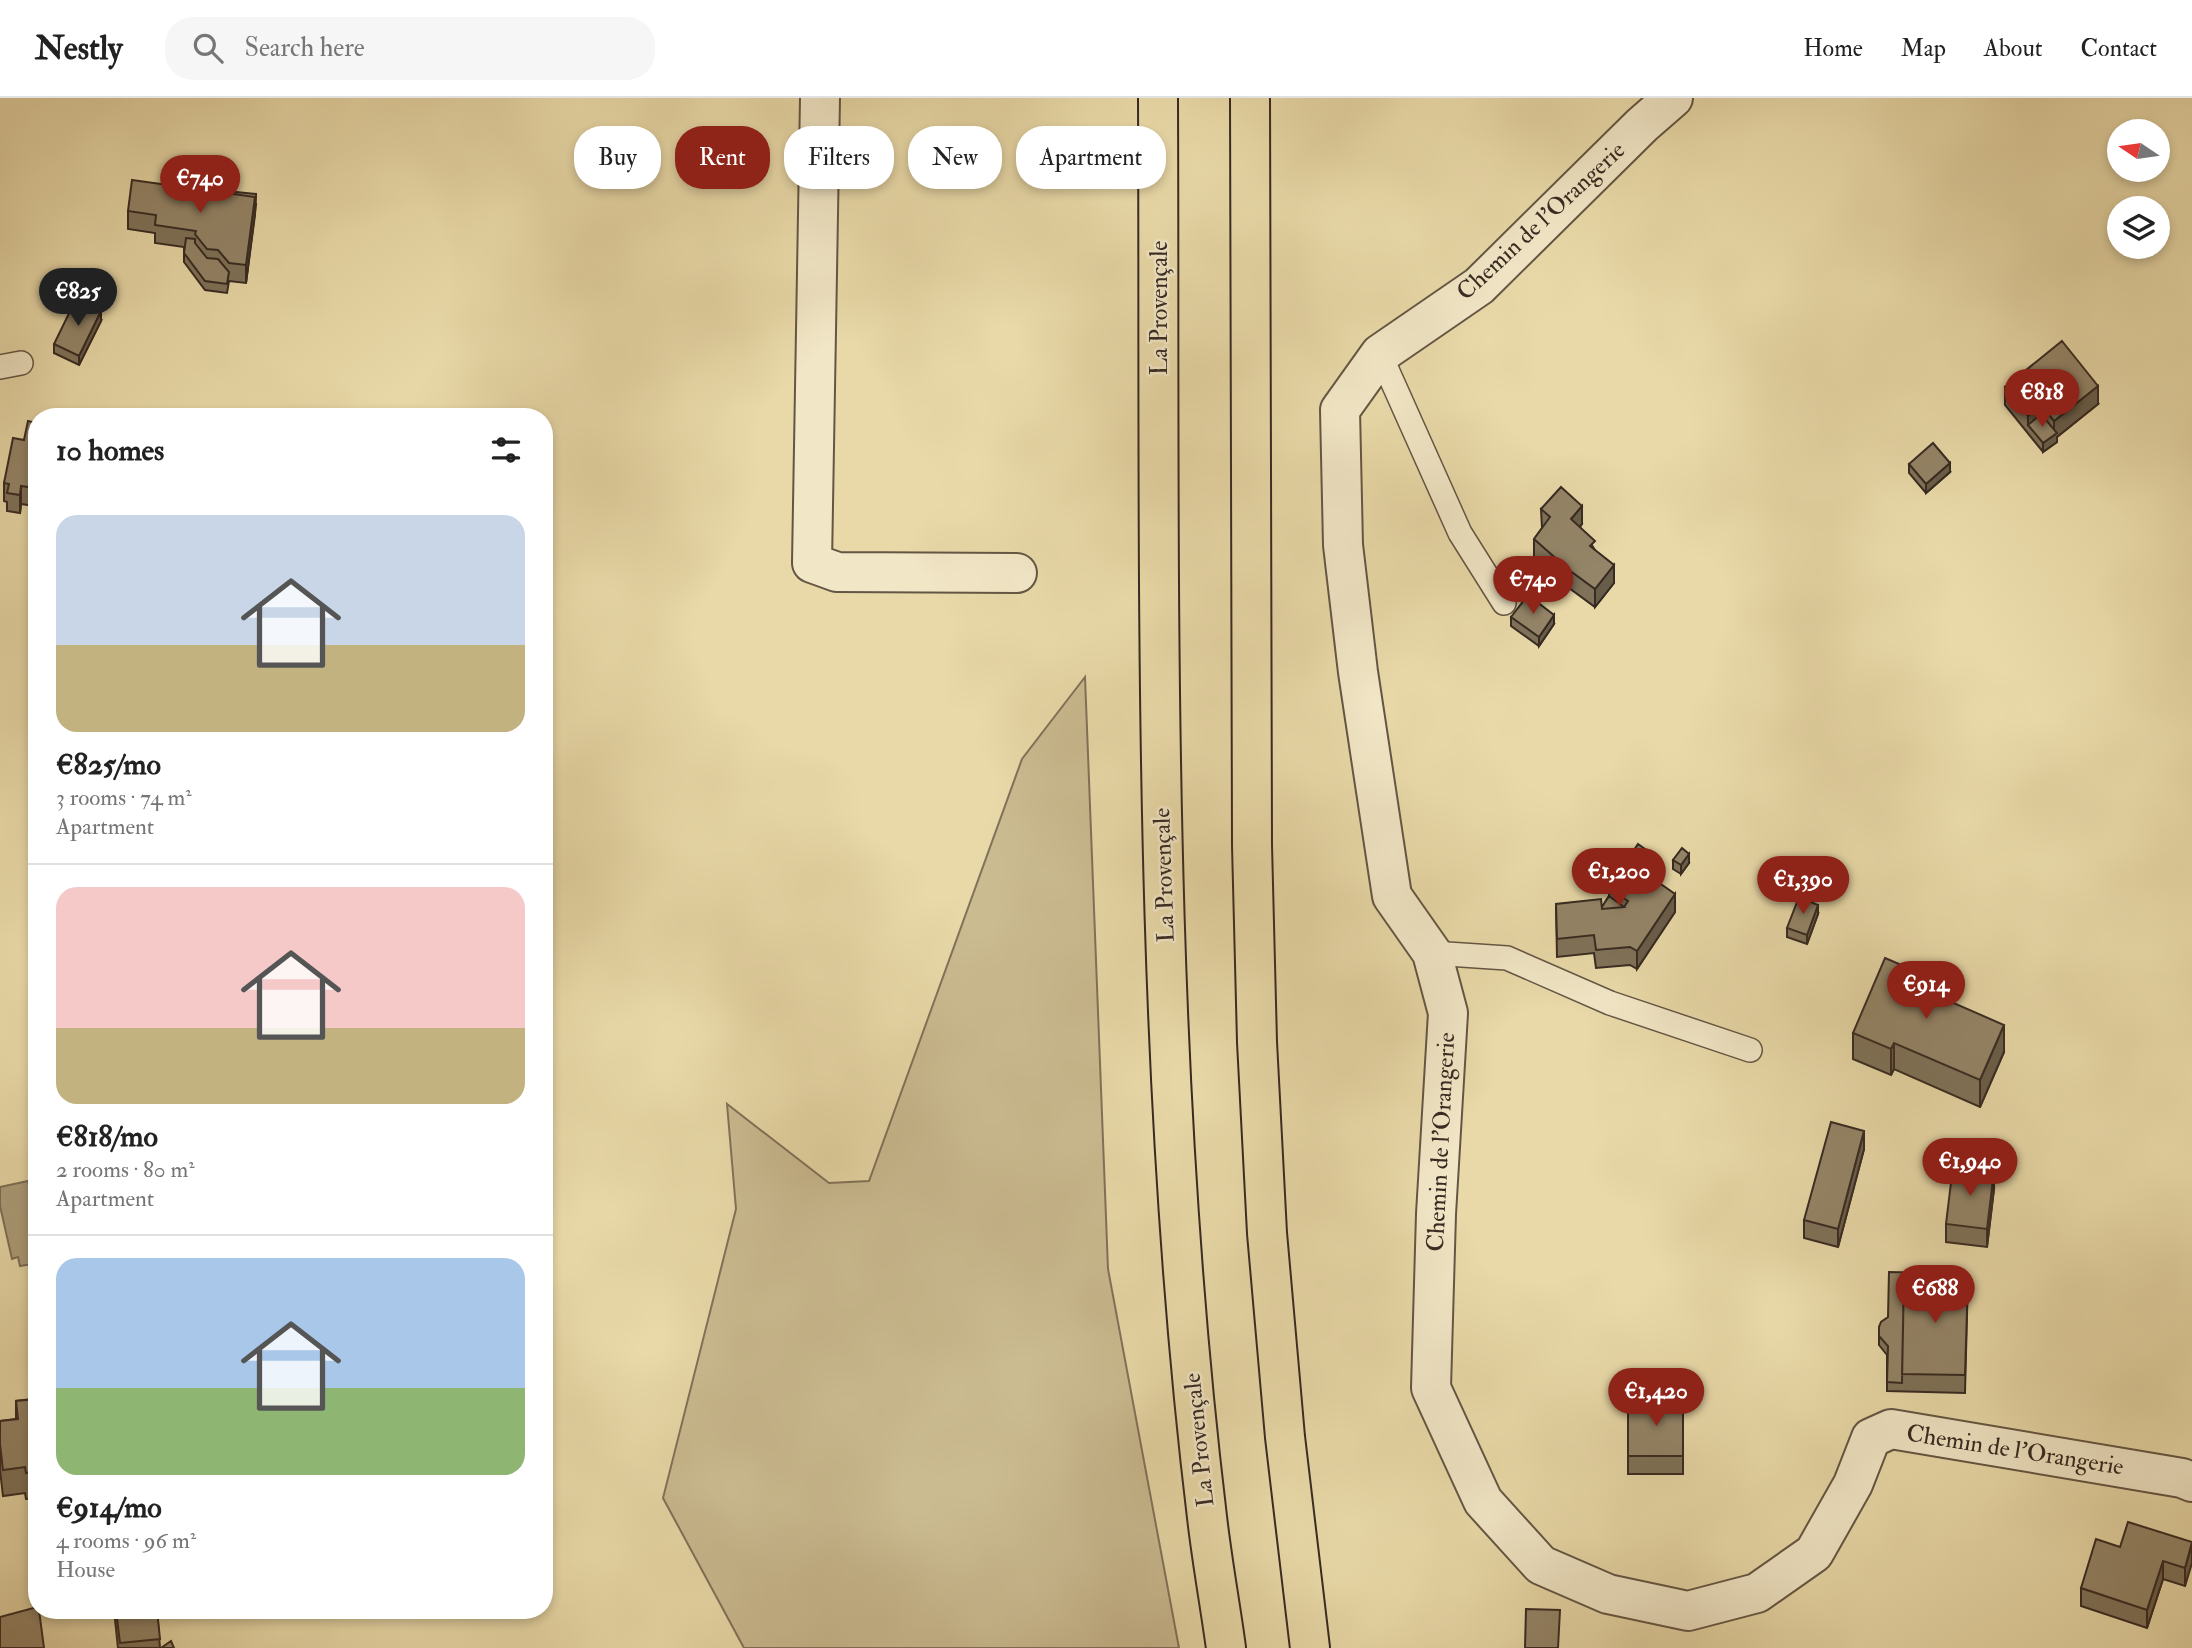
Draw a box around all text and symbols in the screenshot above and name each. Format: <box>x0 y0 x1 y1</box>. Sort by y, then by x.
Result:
search box <box>165 17 655 80</box>
text: Nestly <box>35 28 123 69</box>
icon: search <box>189 29 227 67</box>
text: Search here <box>245 32 365 64</box>
text: Home <box>1803 33 1863 64</box>
text: Map <box>1901 33 1946 64</box>
text: About <box>1984 33 2043 64</box>
text: Contact <box>2081 33 2157 64</box>
north arrow <box>2107 119 2170 182</box>
map controls <box>2107 119 2170 259</box>
chip: Buy <box>574 126 661 189</box>
chip: Rent <box>675 126 770 189</box>
chip: Filters <box>784 126 894 189</box>
chip: New <box>908 126 1002 189</box>
chip: Apartment <box>1016 126 1166 189</box>
street label: Chemin de l'Orangerie <box>1450 135 1632 307</box>
pin: €740 <box>159 156 241 215</box>
text: €740 <box>176 163 224 192</box>
button: layers <box>2107 196 2170 259</box>
street label: La Provençale <box>1144 241 1175 375</box>
pin: €825 <box>37 268 119 328</box>
text: €825 <box>55 276 101 305</box>
pin: €818 <box>2001 370 2083 429</box>
text: €818 <box>2020 377 2064 406</box>
icon: filters <box>487 431 525 469</box>
text: 10 homes <box>56 432 164 469</box>
pin: €740 <box>1492 556 1574 616</box>
icon: home <box>228 560 354 686</box>
text: €740 <box>1509 564 1557 593</box>
text: €825/mo <box>56 746 161 783</box>
text: 3 rooms · 74 m² <box>56 783 192 812</box>
street label: La Provençale <box>1146 807 1182 943</box>
text: Apartment <box>56 812 154 841</box>
pin: €1,200 <box>1562 848 1676 908</box>
text: €1,200 <box>1588 856 1650 885</box>
pin: €1,390 <box>1746 856 1860 916</box>
text: €1,390 <box>1773 864 1833 893</box>
icon: home <box>228 932 354 1058</box>
pin: €914 <box>1885 962 1967 1021</box>
text: €914 <box>1903 969 1949 998</box>
street label: Chemin de l'Orangerie <box>1420 1032 1462 1252</box>
text: €818/mo <box>56 1118 158 1155</box>
pin: €1,940 <box>1913 1138 2027 1198</box>
text: €1,940 <box>1938 1146 2002 1175</box>
text: 2 rooms · 80 m² <box>56 1155 195 1184</box>
text: Apartment <box>56 1184 154 1213</box>
pin: €688 <box>1894 1266 1976 1325</box>
text: €688 <box>1912 1273 1958 1302</box>
icon: home <box>228 1303 354 1429</box>
pin: €1,420 <box>1599 1368 1713 1428</box>
street label: La Provençale <box>1177 1372 1221 1508</box>
text: €1,420 <box>1624 1376 1688 1405</box>
street label: Chemin de l'Orangerie <box>1904 1418 2126 1482</box>
text: €914/mo <box>56 1489 162 1526</box>
text: 4 rooms · 96 m² <box>56 1526 196 1555</box>
text: House <box>56 1555 115 1584</box>

